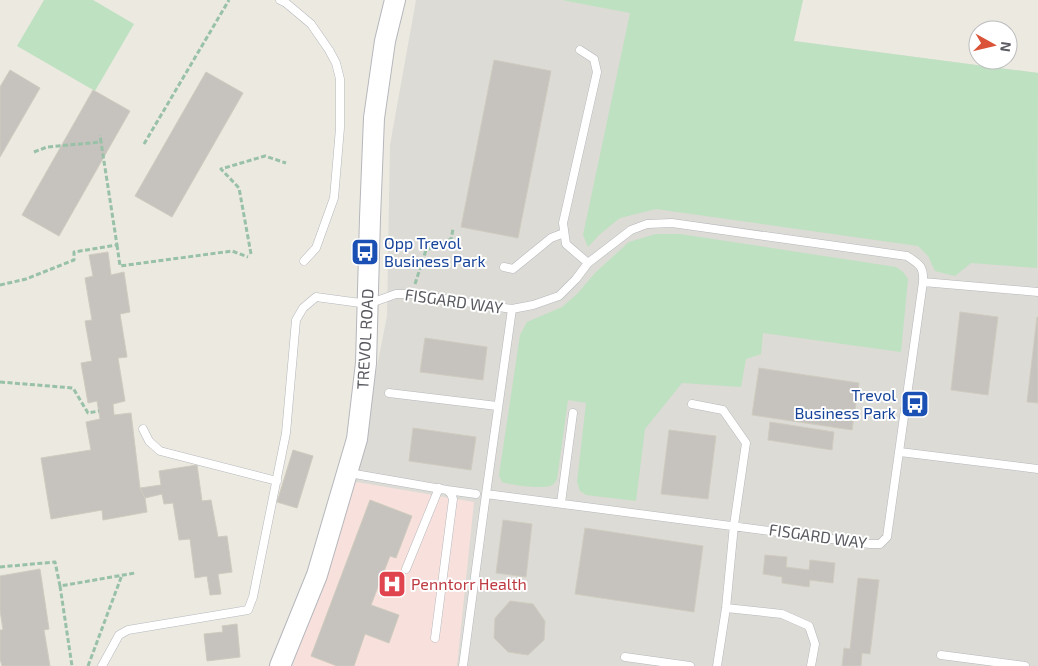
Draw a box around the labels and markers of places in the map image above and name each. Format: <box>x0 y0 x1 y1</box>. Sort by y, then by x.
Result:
place label: Opp Trevol Business Park <box>384 233 486 270</box>
bus stop icon: Opp Trevol Business Park <box>350 237 380 267</box>
place label: Trevol Business Park <box>794 385 896 422</box>
bus stop icon: Trevol Business Park <box>900 389 930 419</box>
hospital icon: Penntorr Health <box>377 569 407 599</box>
place label: Penntorr Health <box>411 574 527 593</box>

